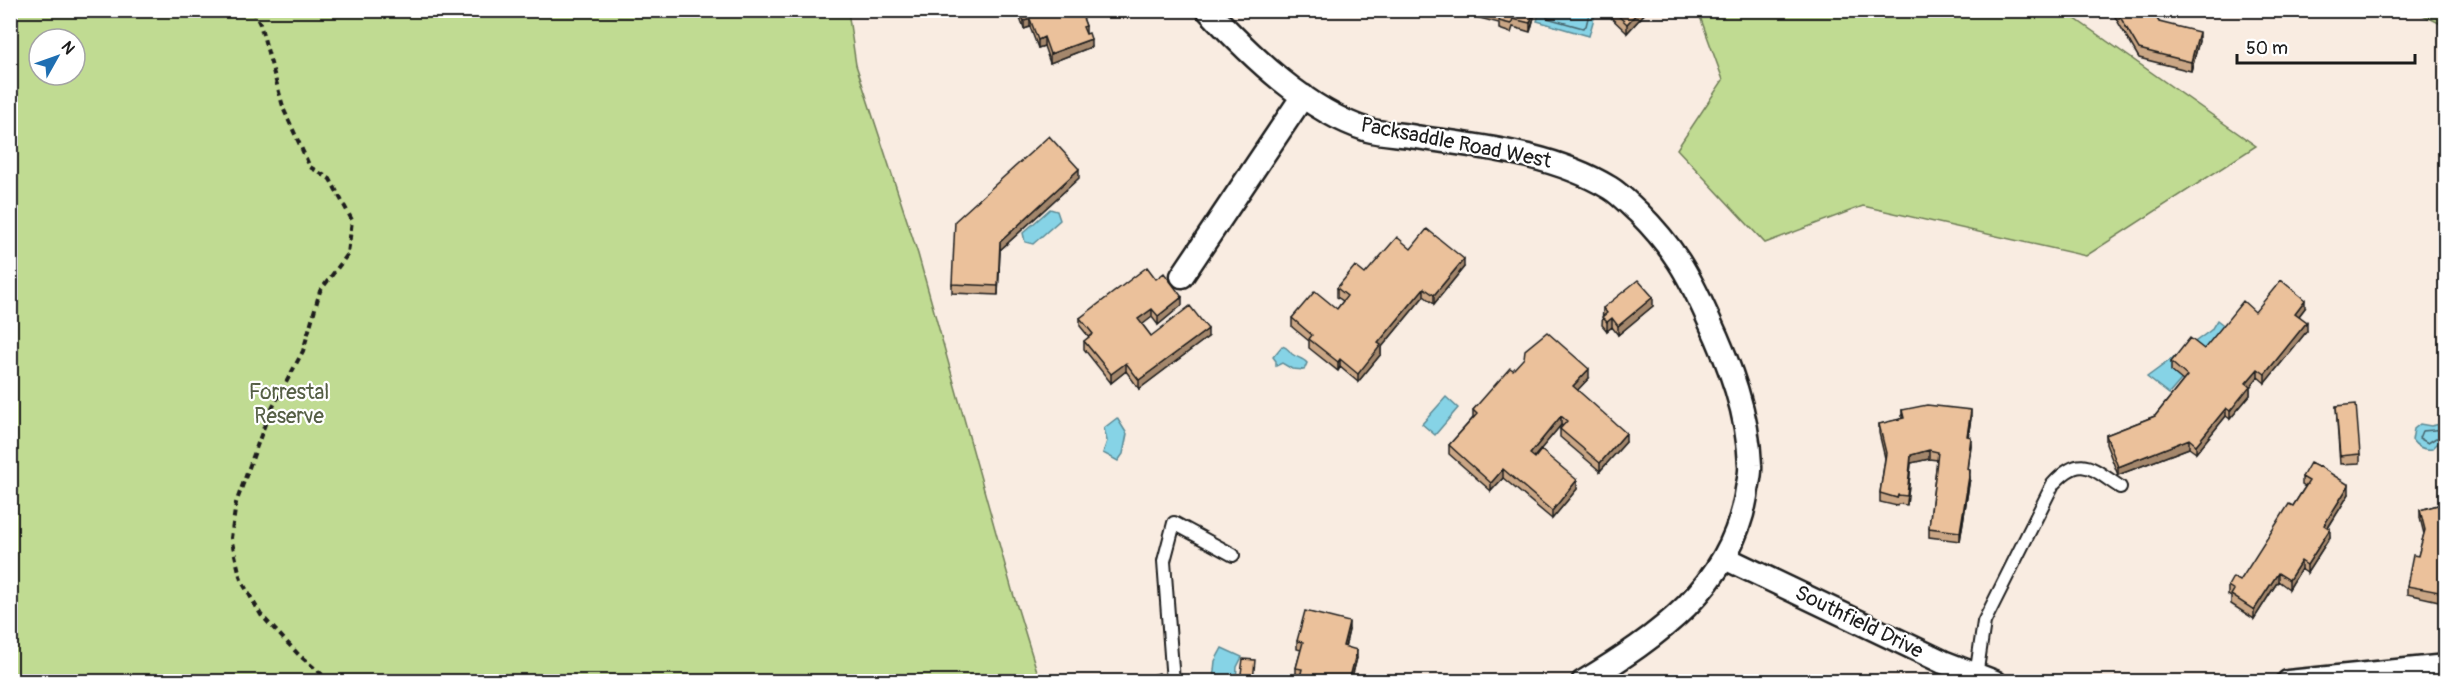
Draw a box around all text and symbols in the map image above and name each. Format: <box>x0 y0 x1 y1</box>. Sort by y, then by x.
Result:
north arrow <box>27 27 87 87</box>
scale bar <box>2237 27 2416 65</box>
text: N <box>57 37 79 59</box>
text: 50 m <box>2246 37 2288 60</box>
street label: Packsaddle Road West <box>1358 111 1554 175</box>
park label: Forrestal Reserve <box>249 379 329 430</box>
street label: Southfield Drive <box>1790 579 1928 665</box>

